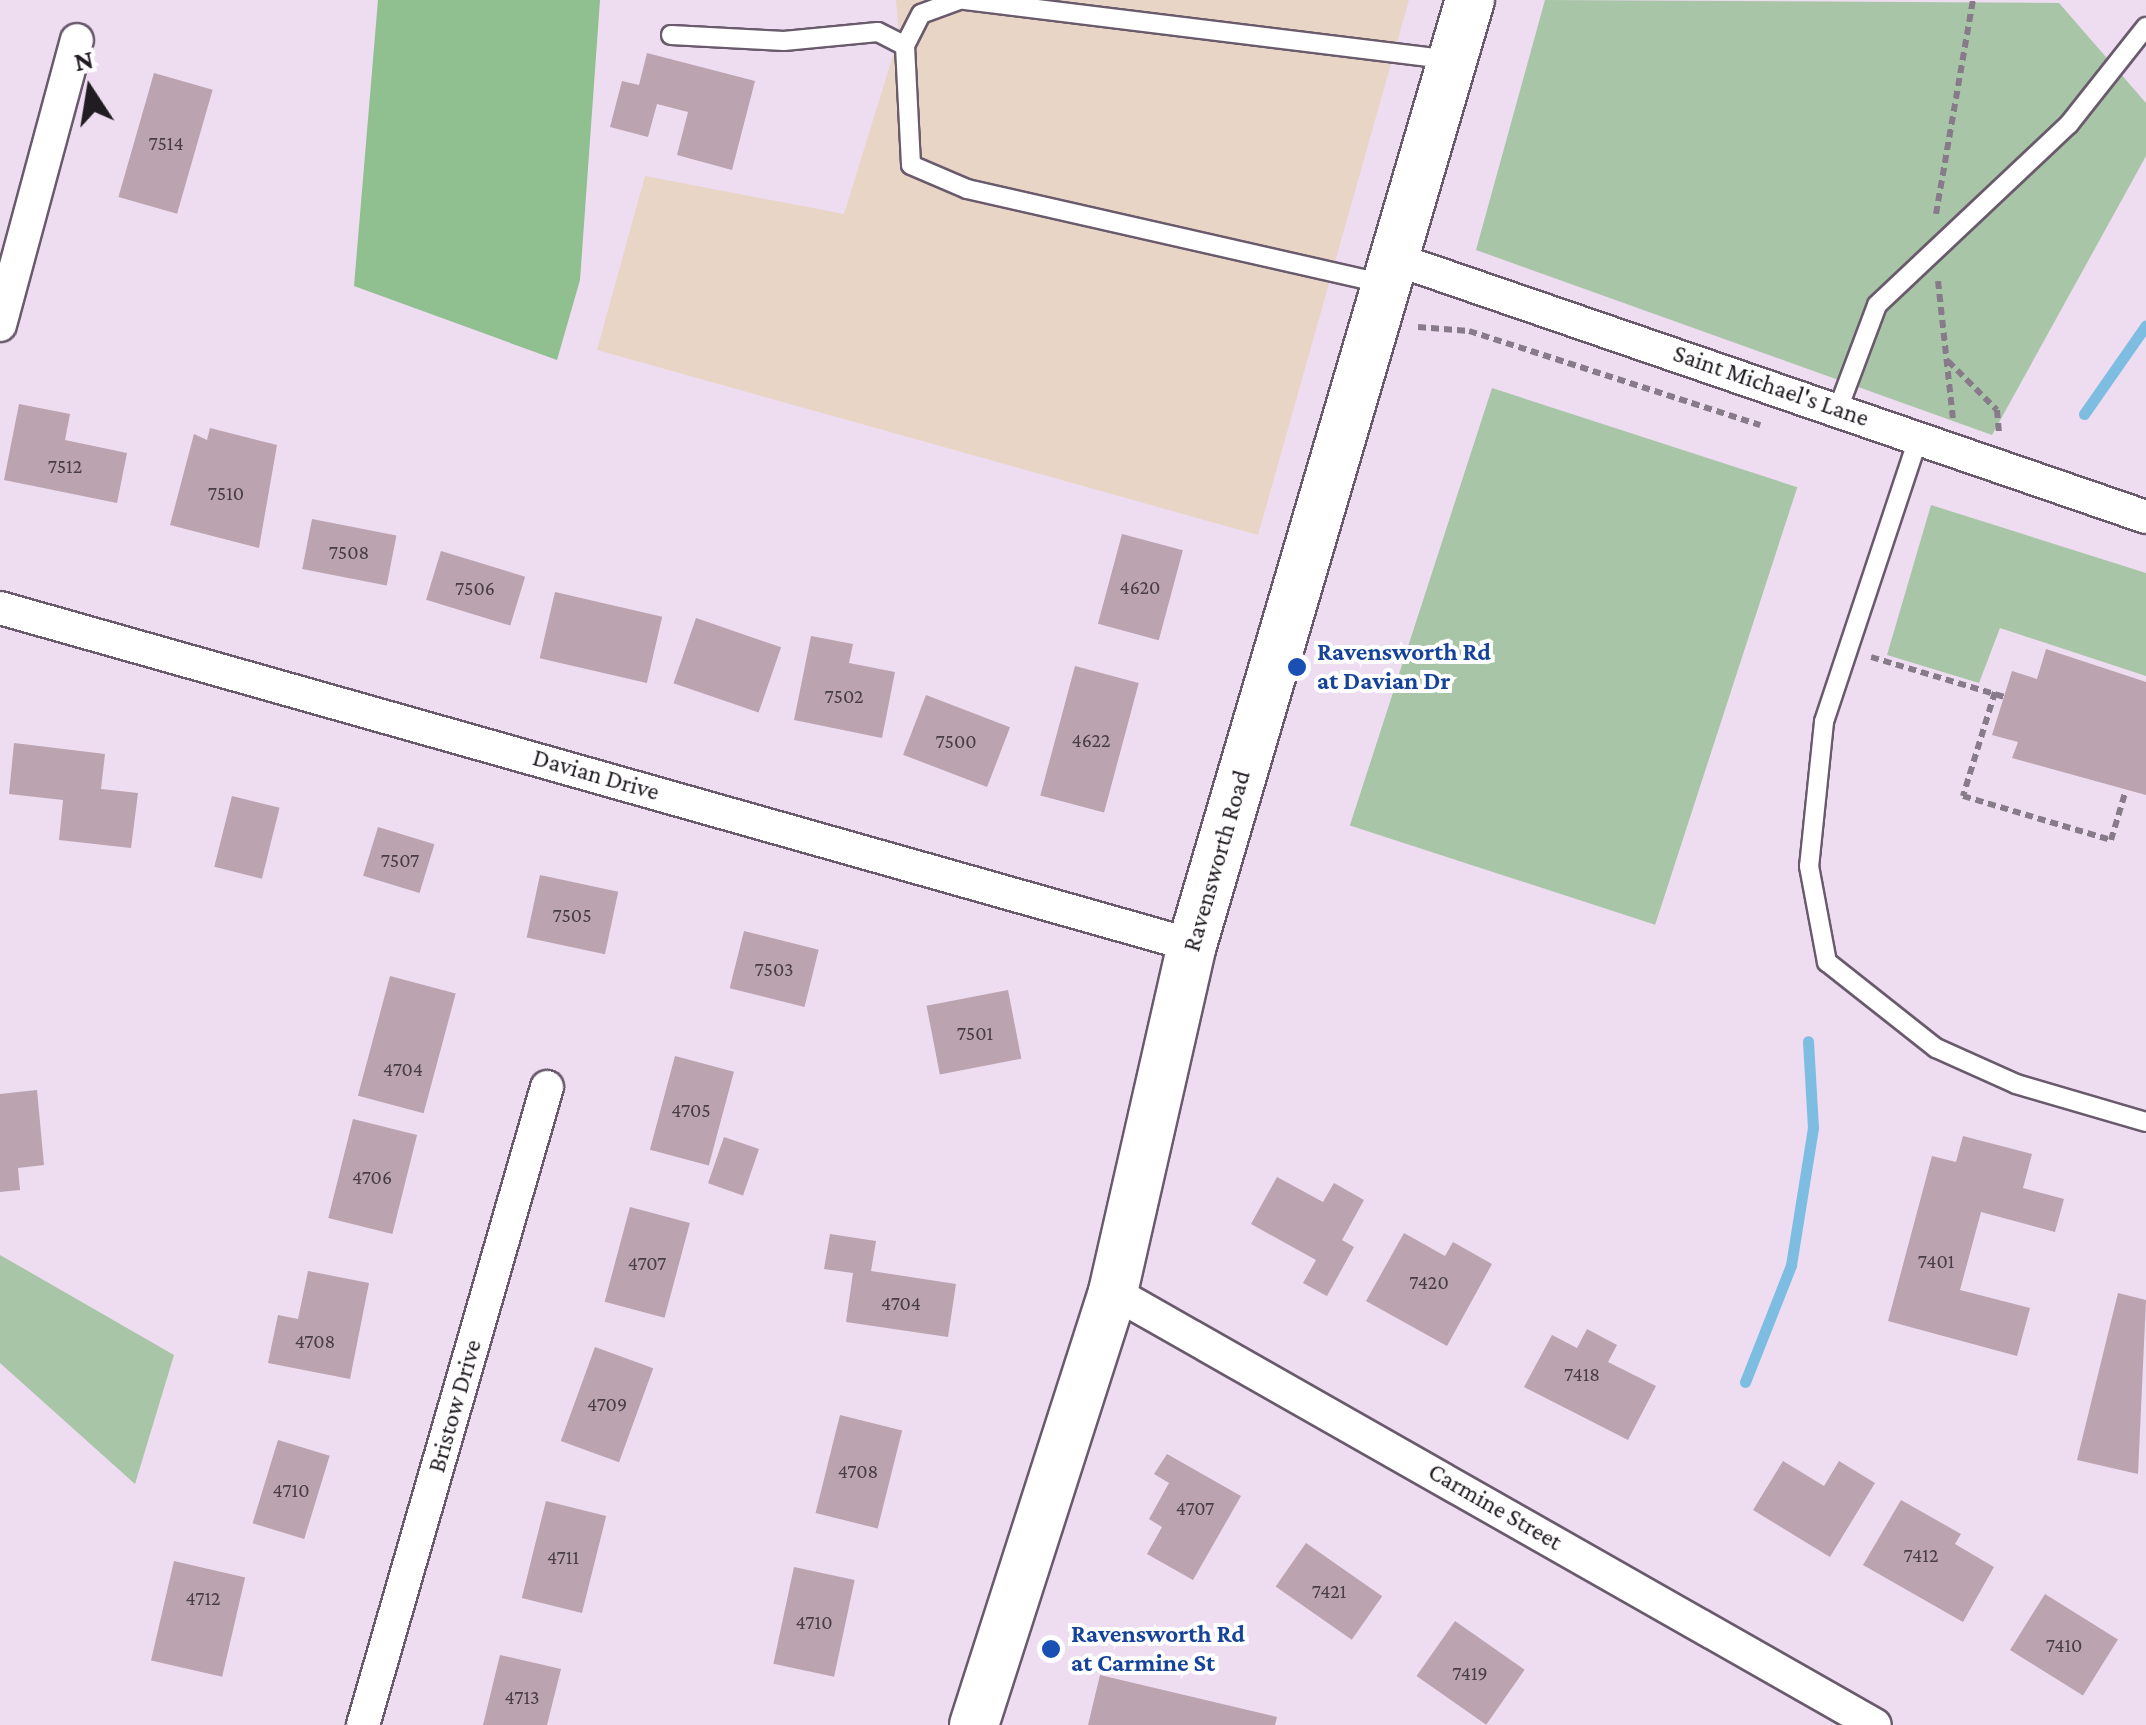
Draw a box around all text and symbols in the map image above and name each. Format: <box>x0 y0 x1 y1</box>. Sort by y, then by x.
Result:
north arrow <box>40 40 140 140</box>
text: N <box>71 43 96 77</box>
house number: 7514 <box>148 131 184 155</box>
street label: Saint Michael's Lane <box>1669 338 1873 434</box>
house number: 7512 <box>48 454 82 478</box>
house number: 7510 <box>208 481 244 505</box>
house number: 7508 <box>329 540 369 564</box>
house number: 4620 <box>1120 575 1160 599</box>
house number: 7506 <box>455 576 495 600</box>
place label: Ravensworth Rd at Davian Dr <box>1317 638 1491 697</box>
marker: Ravensworth Rd at Davian Dr <box>1286 656 1308 678</box>
house number: 7502 <box>824 684 864 708</box>
house number: 4622 <box>1072 728 1110 752</box>
house number: 7500 <box>935 729 977 753</box>
street label: Davian Drive <box>529 743 663 807</box>
street label: Ravensworth Road <box>1177 767 1257 955</box>
house number: 7507 <box>381 848 419 872</box>
house number: 7505 <box>552 903 592 927</box>
house number: 7503 <box>754 957 794 981</box>
house number: 7501 <box>957 1021 993 1045</box>
house number: 4704 <box>383 1057 423 1081</box>
house number: 4705 <box>671 1098 711 1122</box>
house number: 4706 <box>352 1165 392 1189</box>
house number: 7401 <box>1918 1249 1954 1273</box>
house number: 4707 <box>628 1251 666 1275</box>
house number: 7420 <box>1409 1270 1449 1294</box>
house number: 4704 <box>881 1291 921 1315</box>
house number: 4708 <box>295 1329 335 1353</box>
street label: Bristow Drive <box>422 1336 488 1476</box>
house number: 7418 <box>1564 1362 1600 1386</box>
house number: 4709 <box>587 1392 627 1416</box>
street label: Carmine Street <box>1423 1457 1567 1557</box>
house number: 4708 <box>838 1459 878 1483</box>
house number: 4710 <box>273 1478 309 1502</box>
house number: 4707 <box>1176 1496 1214 1520</box>
house number: 7412 <box>1904 1543 1938 1567</box>
house number: 4711 <box>547 1545 579 1569</box>
house number: 7421 <box>1312 1579 1346 1603</box>
house number: 4712 <box>185 1586 221 1610</box>
house number: 4710 <box>796 1610 832 1634</box>
place label: Ravensworth Rd at Carmine St <box>1071 1620 1245 1679</box>
house number: 7410 <box>2046 1633 2082 1657</box>
marker: Ravensworth Rd at Carmine St <box>1040 1638 1062 1660</box>
house number: 7419 <box>1452 1661 1488 1685</box>
house number: 4713 <box>504 1685 540 1709</box>

